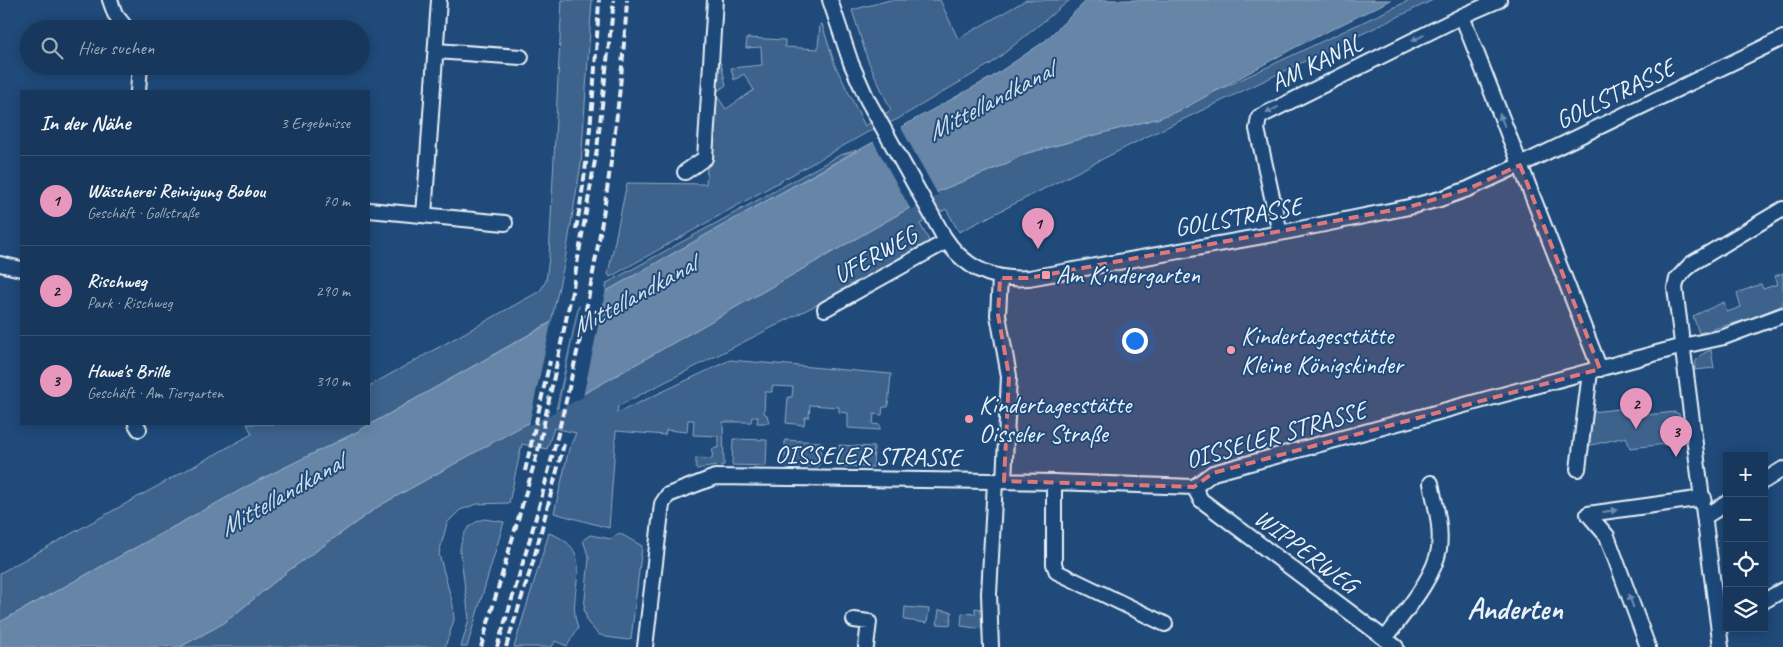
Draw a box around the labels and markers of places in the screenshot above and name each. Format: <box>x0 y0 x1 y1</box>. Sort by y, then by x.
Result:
pin: 1 <box>1022 208 1054 249</box>
place label: Am Kindergarten <box>1056 259 1201 291</box>
marker: Am Kindergarten <box>1040 269 1052 281</box>
place label: Kindertagesstätte Kleine Königskinder <box>1241 320 1406 381</box>
marker: Kindertagesstätte Kleine Königskinder <box>1225 344 1237 356</box>
pin: 2 <box>1620 388 1652 429</box>
place label: Kindertagesstätte Oisseler Straße <box>979 389 1133 450</box>
marker: Kindertagesstätte Oisseler Straße <box>963 413 975 425</box>
pin: 3 <box>1660 416 1692 457</box>

